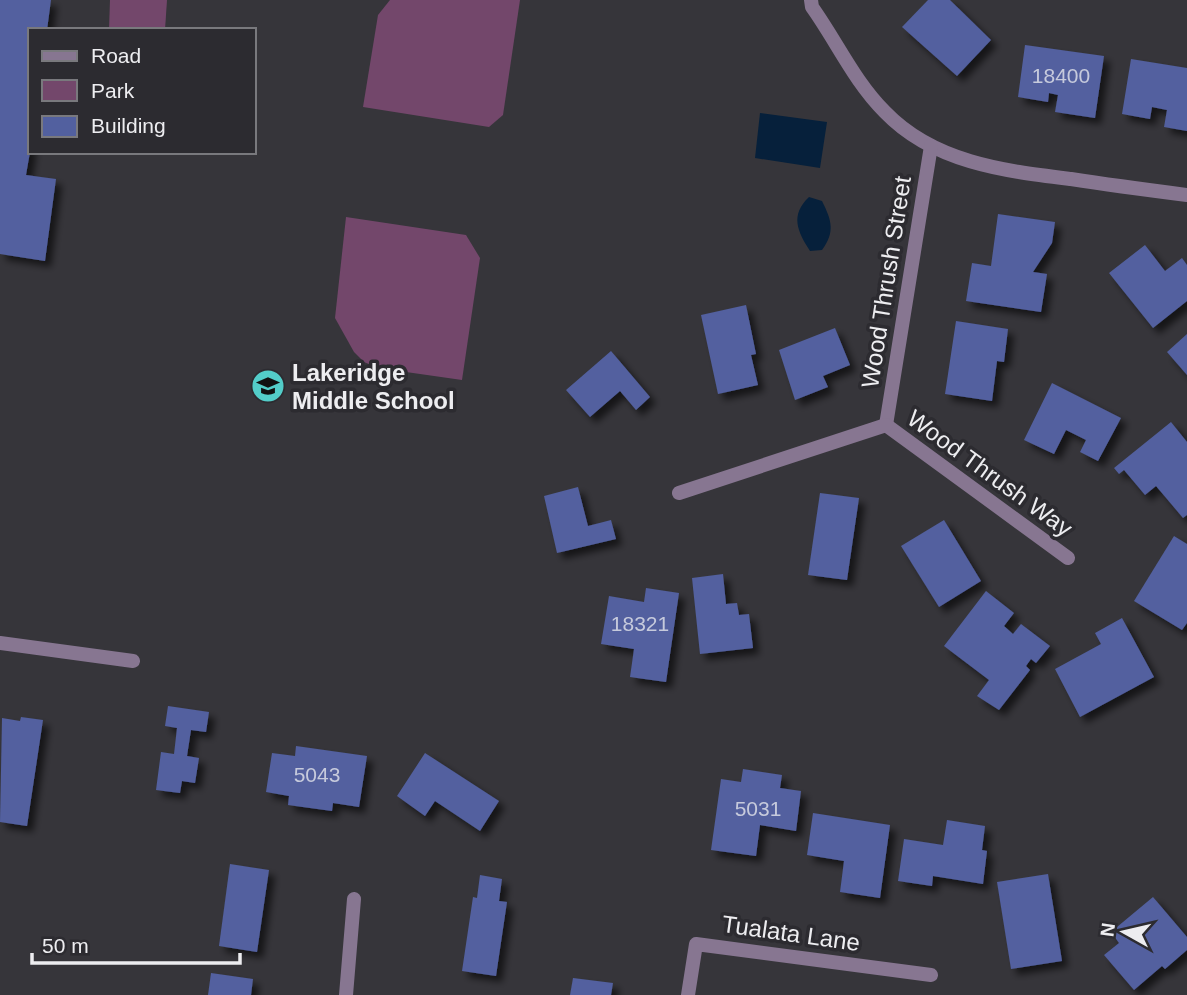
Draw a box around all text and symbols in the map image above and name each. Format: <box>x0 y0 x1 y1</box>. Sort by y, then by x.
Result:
legend <box>28 28 256 154</box>
text: Road <box>91 44 141 67</box>
house number: 18400 <box>1032 64 1090 87</box>
text: Park <box>91 79 135 102</box>
text: Building <box>91 114 166 137</box>
street label: Wood Thrush Street <box>856 174 916 390</box>
place label: Lakeridge Middle School <box>292 359 455 414</box>
school or university icon: Lakeridge Middle School <box>249 367 287 405</box>
street label: Wood Thrush Way <box>902 404 1078 542</box>
house number: 18321 <box>611 612 669 635</box>
house number: 5043 <box>294 763 340 786</box>
house number: 5031 <box>735 797 781 820</box>
north arrow <box>1089 897 1159 967</box>
street label: Tualata Lane <box>720 910 862 956</box>
text: N <box>1096 921 1119 938</box>
scale bar <box>32 922 240 966</box>
text: 50 m <box>42 934 89 957</box>

